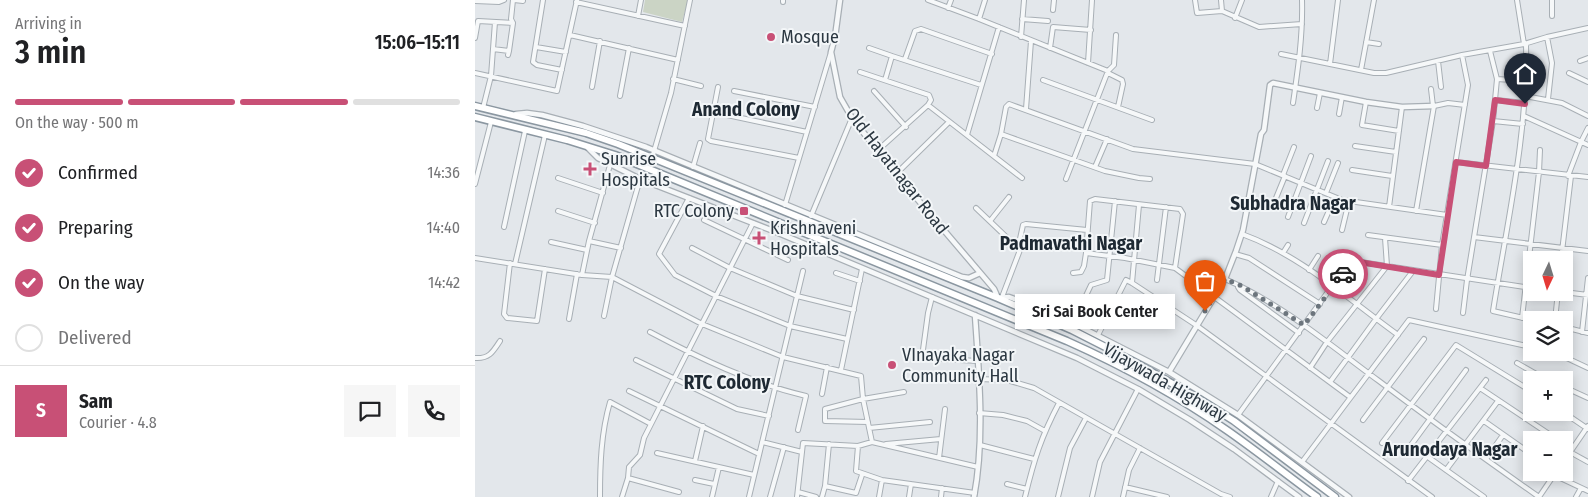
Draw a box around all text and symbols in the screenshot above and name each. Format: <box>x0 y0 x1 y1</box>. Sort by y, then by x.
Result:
text: Arriving in <box>15 14 82 33</box>
place label: Mosque <box>781 26 839 48</box>
text: 15:06–15:11 <box>375 31 460 54</box>
marker: Mosque <box>765 31 777 43</box>
text: 3 min <box>15 33 86 71</box>
pin <box>1504 53 1546 104</box>
icon: home <box>1511 60 1539 88</box>
district label: Anand Colony <box>691 98 801 121</box>
street label: Old Hayatnagar Road <box>841 103 953 239</box>
text: On the way · 500 m <box>15 113 139 132</box>
place label: Sunrise Hospitals <box>601 148 670 191</box>
icon: check <box>15 159 43 187</box>
text: Confirmed <box>58 161 138 184</box>
marker: Sunrise Hospitals <box>583 162 597 176</box>
text: 14:36 <box>427 163 460 182</box>
district label: Subhadra Nagar <box>1230 192 1357 215</box>
place label: RTC Colony <box>654 200 734 222</box>
marker: RTC Colony <box>738 205 750 217</box>
icon: check <box>15 214 43 242</box>
text: Preparing <box>58 216 133 239</box>
place label: Krishnaveni Hospitals <box>770 217 856 260</box>
text: 14:40 <box>427 218 460 237</box>
marker: Krishnaveni Hospitals <box>752 231 766 245</box>
district label: Padmavathi Nagar <box>1000 232 1143 255</box>
courier <box>1318 249 1368 299</box>
north arrow <box>1523 251 1573 301</box>
map controls <box>1523 251 1573 481</box>
pin <box>1184 260 1226 311</box>
icon: car <box>1329 260 1357 288</box>
icon: bag <box>1191 267 1219 295</box>
icon: check <box>15 269 43 297</box>
text: On the way <box>58 271 144 294</box>
text: 14:42 <box>428 273 460 292</box>
callout: Sri Sai Book Center <box>1015 294 1175 328</box>
text: Sri Sai Book Center <box>1032 302 1158 321</box>
button: layers <box>1523 311 1573 361</box>
text: Delivered <box>58 326 132 349</box>
street label: Vijaywada Highway <box>1099 338 1231 426</box>
place label: VInayaka Nagar Community Hall <box>902 344 1019 387</box>
marker: VInayaka Nagar Community Hall <box>886 359 898 371</box>
district label: RTC Colony <box>684 371 771 394</box>
button: + <box>1523 371 1573 421</box>
button: chat <box>344 385 396 437</box>
button: phone <box>408 385 460 437</box>
text: Sam <box>79 390 113 413</box>
text: S <box>36 399 46 422</box>
text: Courier · 4.8 <box>79 413 157 432</box>
button: − <box>1523 431 1573 481</box>
district label: Arunodaya Nagar <box>1382 438 1518 461</box>

